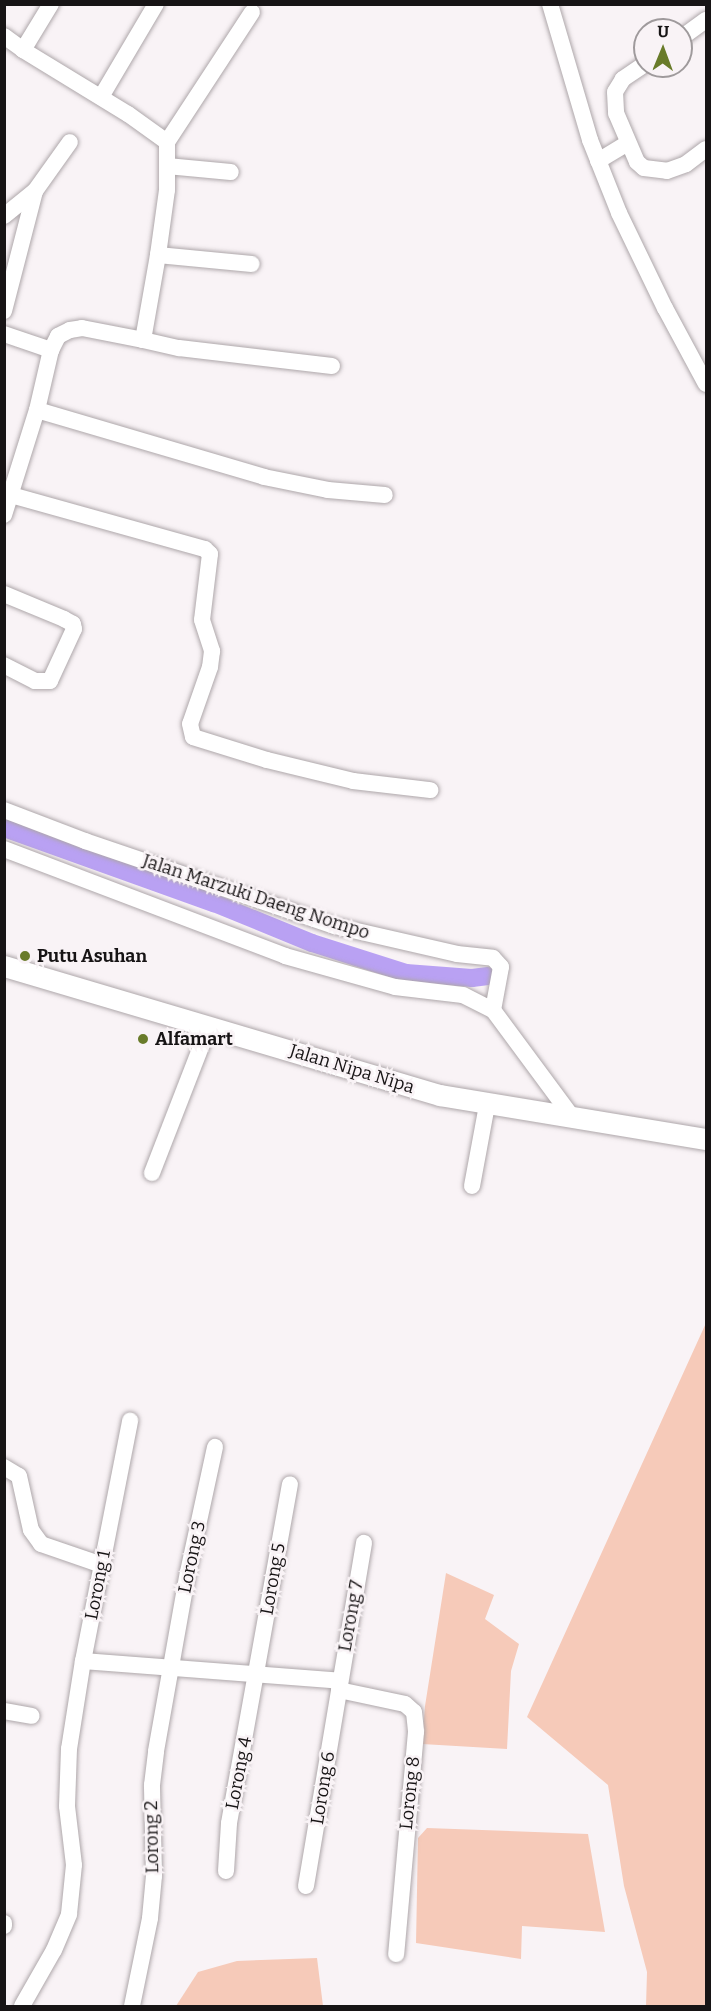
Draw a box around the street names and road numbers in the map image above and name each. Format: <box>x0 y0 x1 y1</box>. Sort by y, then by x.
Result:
street label: Jalan Marzuki Daeng Nompo <box>140 850 372 944</box>
street label: Jalan Nipa Nipa <box>287 1040 417 1098</box>
street label: Lorong 3 <box>174 1519 210 1595</box>
street label: Lorong 5 <box>256 1541 290 1617</box>
street label: Lorong 1 <box>81 1548 115 1622</box>
street label: Lorong 7 <box>334 1579 368 1653</box>
street label: Lorong 4 <box>221 1735 257 1811</box>
street label: Lorong 6 <box>307 1750 339 1826</box>
street label: Lorong 8 <box>395 1755 425 1831</box>
street label: Lorong 2 <box>141 1800 163 1874</box>

